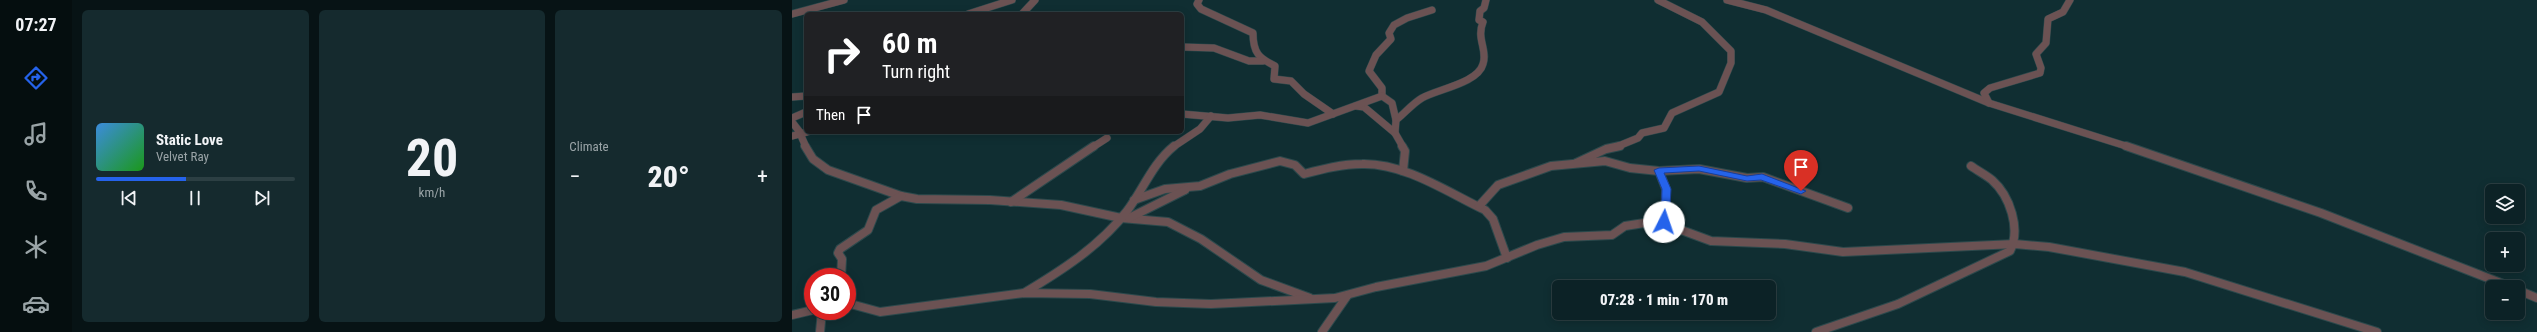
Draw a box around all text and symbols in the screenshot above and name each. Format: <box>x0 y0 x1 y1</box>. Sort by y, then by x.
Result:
text: 07:27 <box>15 14 57 35</box>
text: 60 m <box>882 27 938 60</box>
icon: right <box>816 28 868 80</box>
text: Turn right <box>882 61 950 82</box>
icon: directions <box>22 64 50 92</box>
icon: arrive <box>853 104 875 126</box>
text: Then <box>816 106 845 124</box>
icon: music <box>22 120 50 148</box>
text: 20 <box>406 128 458 189</box>
text: Static Love <box>156 131 223 149</box>
text: Climate <box>569 139 609 154</box>
text: Velvet Ray <box>156 149 209 164</box>
pin <box>1784 150 1818 191</box>
icon: arrive <box>1790 156 1812 178</box>
text: 20° <box>648 159 690 194</box>
text: − <box>569 164 580 189</box>
text: + <box>757 164 768 189</box>
icon: phone <box>22 177 50 205</box>
map controls <box>2485 184 2525 320</box>
button: layers <box>2485 184 2525 224</box>
text: km/h <box>419 185 445 200</box>
icon: previous <box>118 187 140 209</box>
icon: pause <box>184 187 206 209</box>
icon: next <box>251 187 273 209</box>
position arrow <box>1643 201 1685 243</box>
button: + <box>2485 232 2525 272</box>
icon: climate <box>22 233 50 261</box>
speed limit sign: 30 <box>804 268 856 320</box>
button: − <box>2485 280 2525 320</box>
icon: car <box>22 290 50 318</box>
text: 07:28 · 1 min · 170 m <box>1600 291 1728 309</box>

